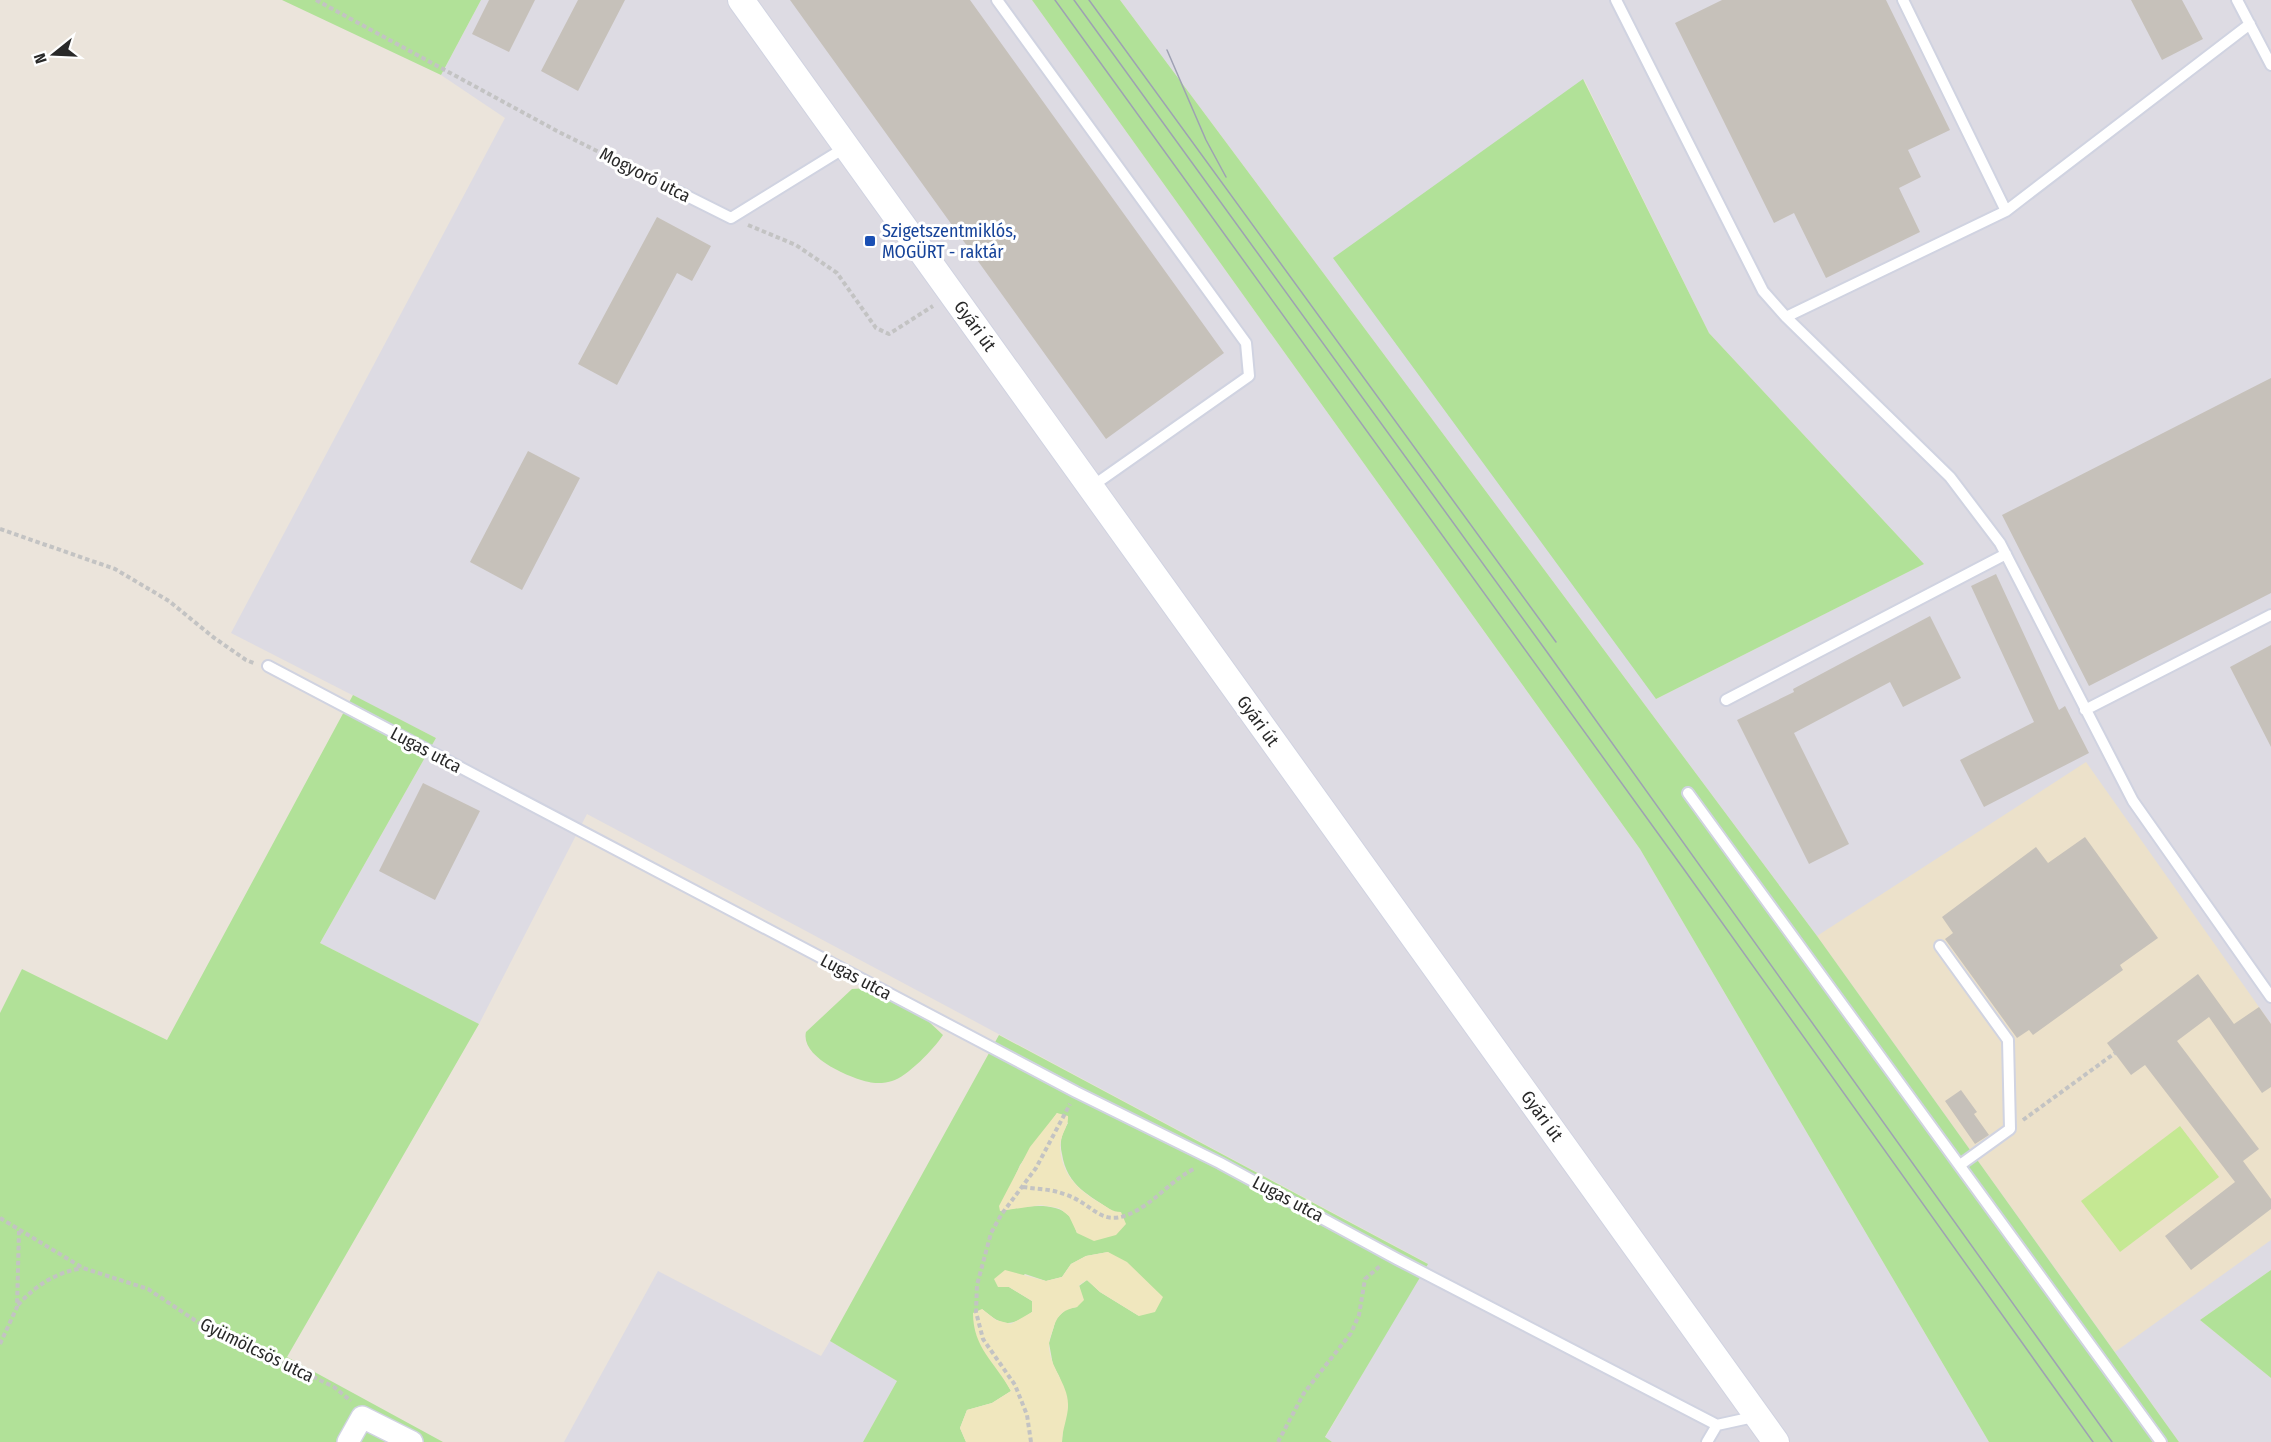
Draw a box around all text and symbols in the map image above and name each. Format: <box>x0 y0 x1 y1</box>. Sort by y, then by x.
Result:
north arrow <box>24 24 84 84</box>
text: N <box>30 51 51 66</box>
street label: Mogyoró utca <box>596 143 694 207</box>
place label: Szigetszentmiklós, MOGÜRT - raktár <box>882 220 1017 263</box>
marker: Szigetszentmiklós, MOGÜRT - raktár <box>863 234 877 248</box>
street label: Gyári út <box>949 296 1001 356</box>
street label: Gyári út <box>1232 691 1284 751</box>
street label: Lugas utca <box>387 722 465 778</box>
street label: Lugas utca <box>817 949 895 1005</box>
street label: Gyári út <box>1516 1086 1568 1146</box>
street label: Lugas utca <box>1249 1171 1327 1227</box>
street label: Gyümölcsös utca <box>197 1313 318 1387</box>

